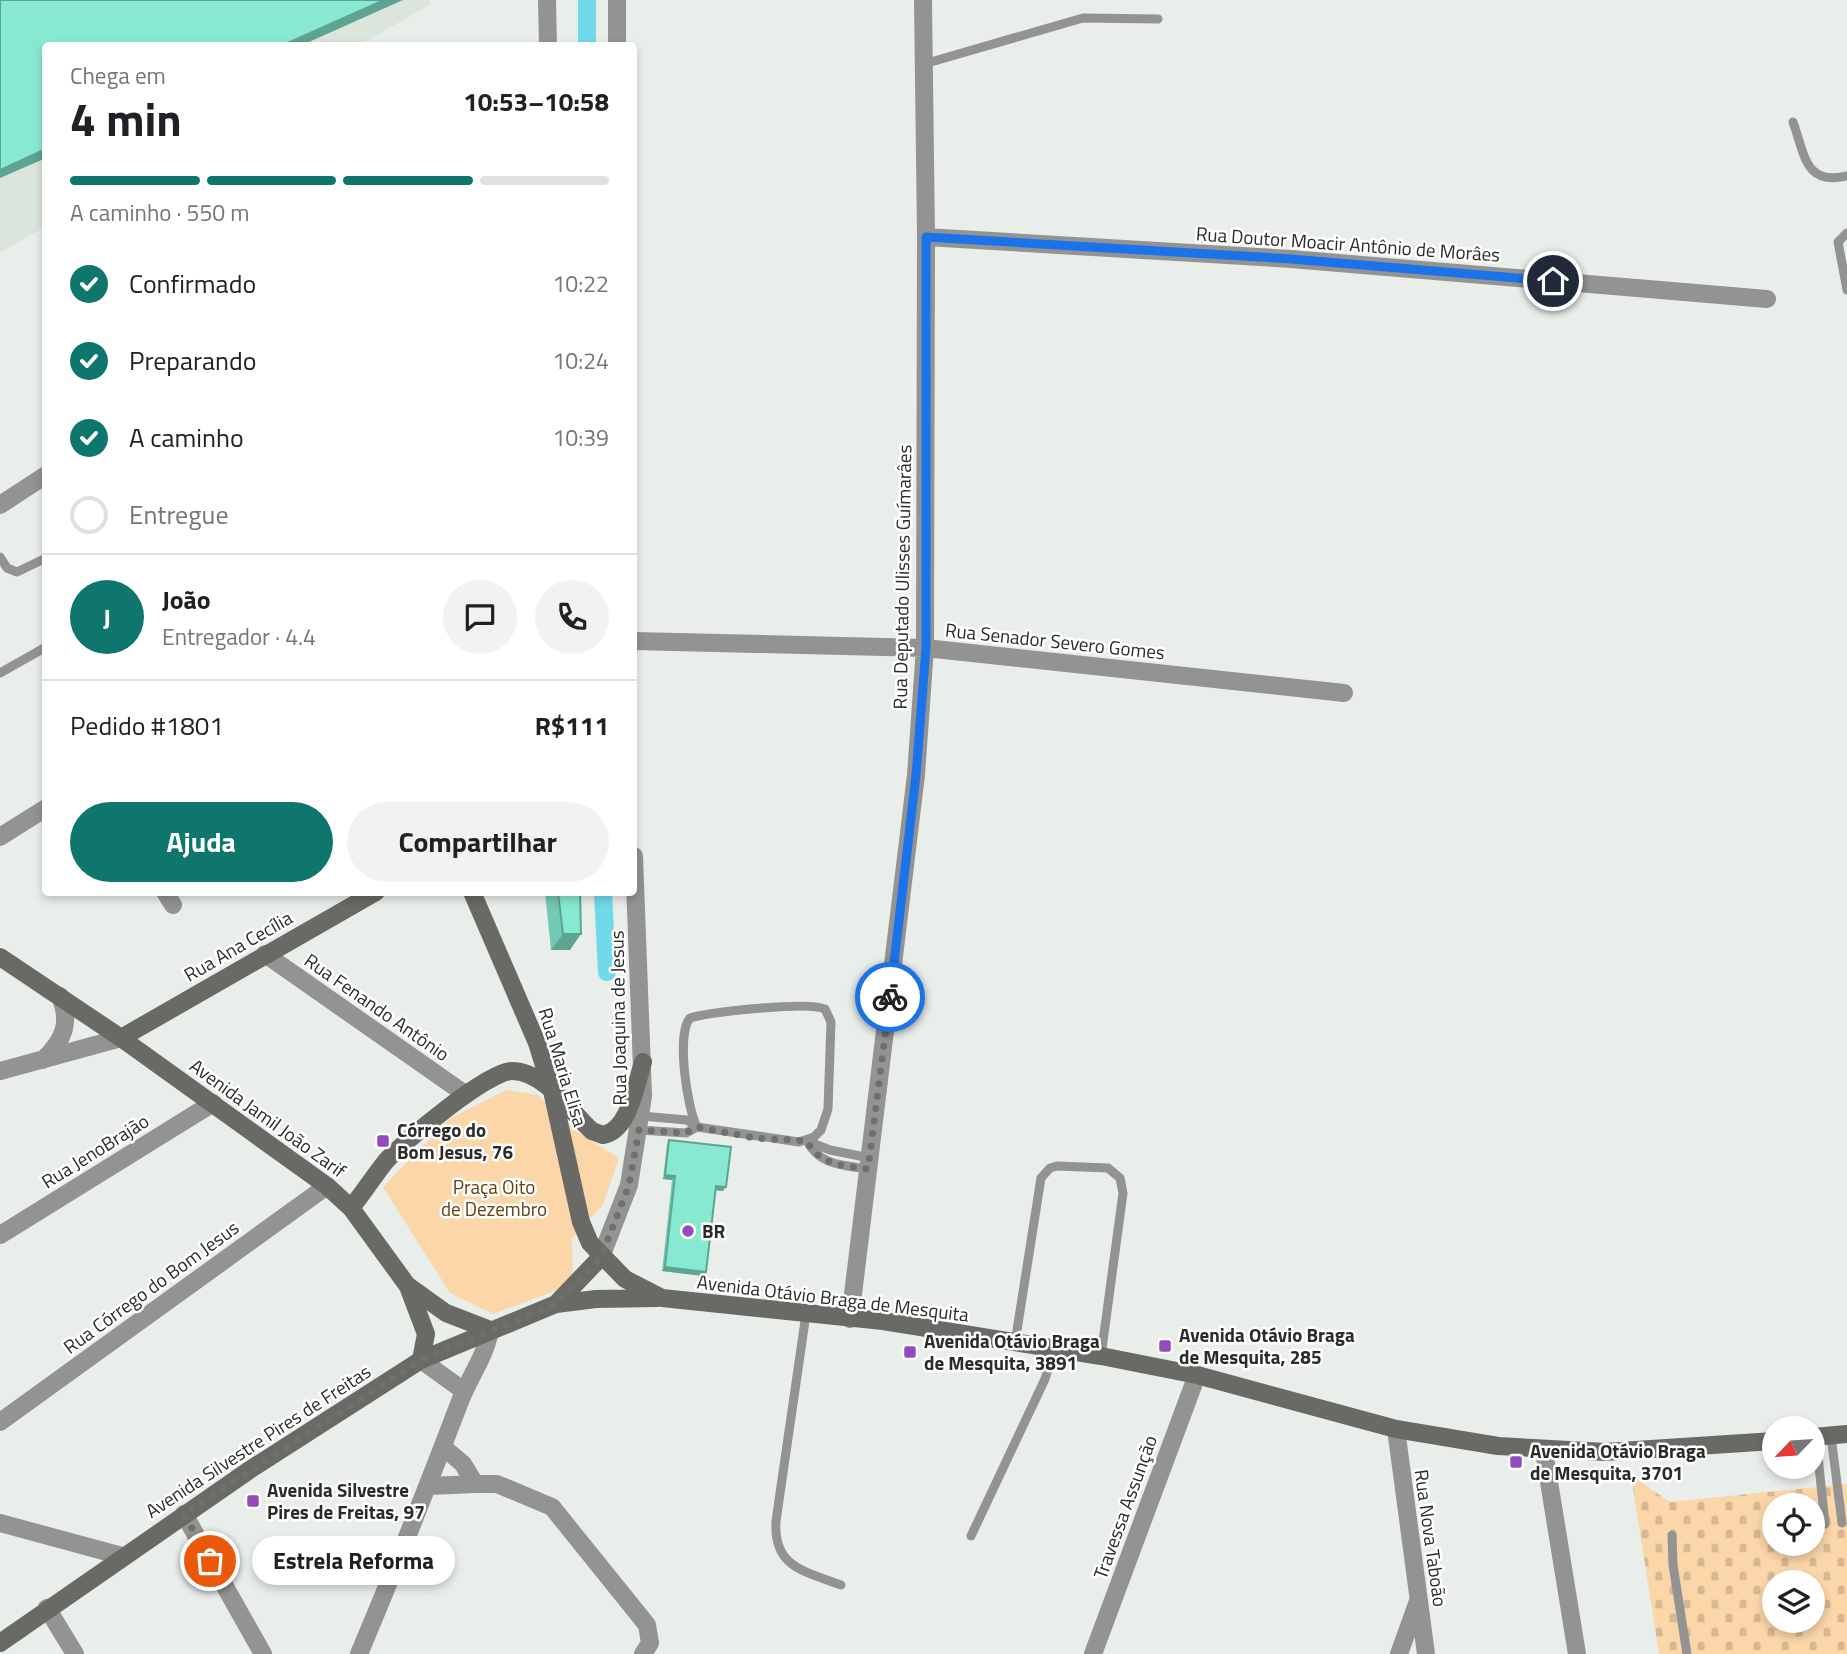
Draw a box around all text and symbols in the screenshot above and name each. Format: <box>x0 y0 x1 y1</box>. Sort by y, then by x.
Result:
text: Chega em <box>70 58 166 93</box>
text: 10:53–10:58 <box>463 82 609 121</box>
text: 4 min <box>70 84 182 154</box>
text: A caminho · 550 m <box>70 195 249 230</box>
street label: Rua Doutor Moacir Antônio de Morâes <box>1195 218 1501 269</box>
pin <box>1523 251 1583 311</box>
icon: home <box>1534 262 1572 300</box>
text: Confirmado <box>129 264 256 303</box>
icon: check <box>70 265 108 303</box>
text: 10:22 <box>552 266 609 301</box>
text: Preparando <box>129 341 256 380</box>
icon: check <box>70 342 108 380</box>
text: 10:24 <box>552 343 609 378</box>
text: A caminho <box>129 418 244 457</box>
icon: check <box>70 419 108 457</box>
text: 10:39 <box>552 420 609 455</box>
street label: Rua Deputado Ulisses Guímarâes <box>885 444 918 710</box>
text: Entregue <box>129 495 229 534</box>
text: João <box>162 580 211 619</box>
button: chat <box>443 580 517 654</box>
button: phone <box>535 580 609 654</box>
text: J <box>103 598 111 637</box>
street label: Rua Senador Severo Gomes <box>944 615 1167 666</box>
text: Entregador · 4.4 <box>162 619 316 654</box>
text: Pedido #1801 <box>70 706 224 745</box>
text: R$111 <box>535 706 609 745</box>
button: Ajuda <box>70 802 333 882</box>
button: Compartilhar <box>347 802 609 882</box>
street label: Rua Ana Cecília <box>178 903 298 988</box>
street label: Rua Joaquina de Jesus <box>601 930 634 1106</box>
street label: Rua Fenando Antônio <box>299 946 456 1068</box>
courier <box>855 962 925 1032</box>
icon: bike <box>871 978 909 1016</box>
street label: Rua Maria Elisa <box>532 1004 595 1130</box>
street label: Avenida Jamil João Zarif <box>184 1051 353 1185</box>
street label: Rua JenoBrajão <box>35 1106 154 1195</box>
place label: Córrego do Bom Jesus, 76 <box>397 1115 513 1166</box>
marker: Córrego do Bom Jesus, 76 <box>375 1133 391 1149</box>
park label: Praça Oito de Dezembro <box>441 1172 547 1223</box>
street label: Rua Córrego do Bom Jesus <box>57 1213 245 1360</box>
place label: BR <box>702 1216 725 1245</box>
marker: BR <box>680 1223 696 1239</box>
street label: Avenida Otávio Braga de Mesquita <box>696 1266 971 1329</box>
place label: Avenida Otávio Braga de Mesquita, 285 <box>1179 1320 1355 1371</box>
place label: Avenida Otávio Braga de Mesquita, 3891 <box>924 1326 1100 1377</box>
marker: Avenida Otávio Braga de Mesquita, 285 <box>1157 1338 1173 1354</box>
marker: Avenida Otávio Braga de Mesquita, 3891 <box>902 1344 918 1360</box>
street label: Avenida Silvestre Pires de Freitas <box>139 1357 376 1525</box>
north arrow <box>1762 1416 1825 1479</box>
map controls <box>1762 1416 1825 1633</box>
street label: Travessa Assunção <box>1085 1431 1164 1583</box>
place label: Avenida Otávio Braga de Mesquita, 3701 <box>1530 1436 1706 1487</box>
marker: Avenida Otávio Braga de Mesquita, 3701 <box>1508 1454 1524 1470</box>
street label: Rua Nova Taboão <box>1408 1468 1455 1608</box>
place label: Avenida Silvestre Pires de Freitas, 97 <box>267 1475 425 1526</box>
marker: Avenida Silvestre Pires de Freitas, 97 <box>245 1493 261 1509</box>
button: locate <box>1762 1493 1825 1556</box>
pin <box>180 1531 240 1591</box>
callout: Estrela Reforma <box>252 1536 455 1586</box>
icon: bag <box>191 1542 229 1580</box>
text: Estrela Reforma <box>273 1543 434 1578</box>
button: layers <box>1762 1570 1825 1633</box>

